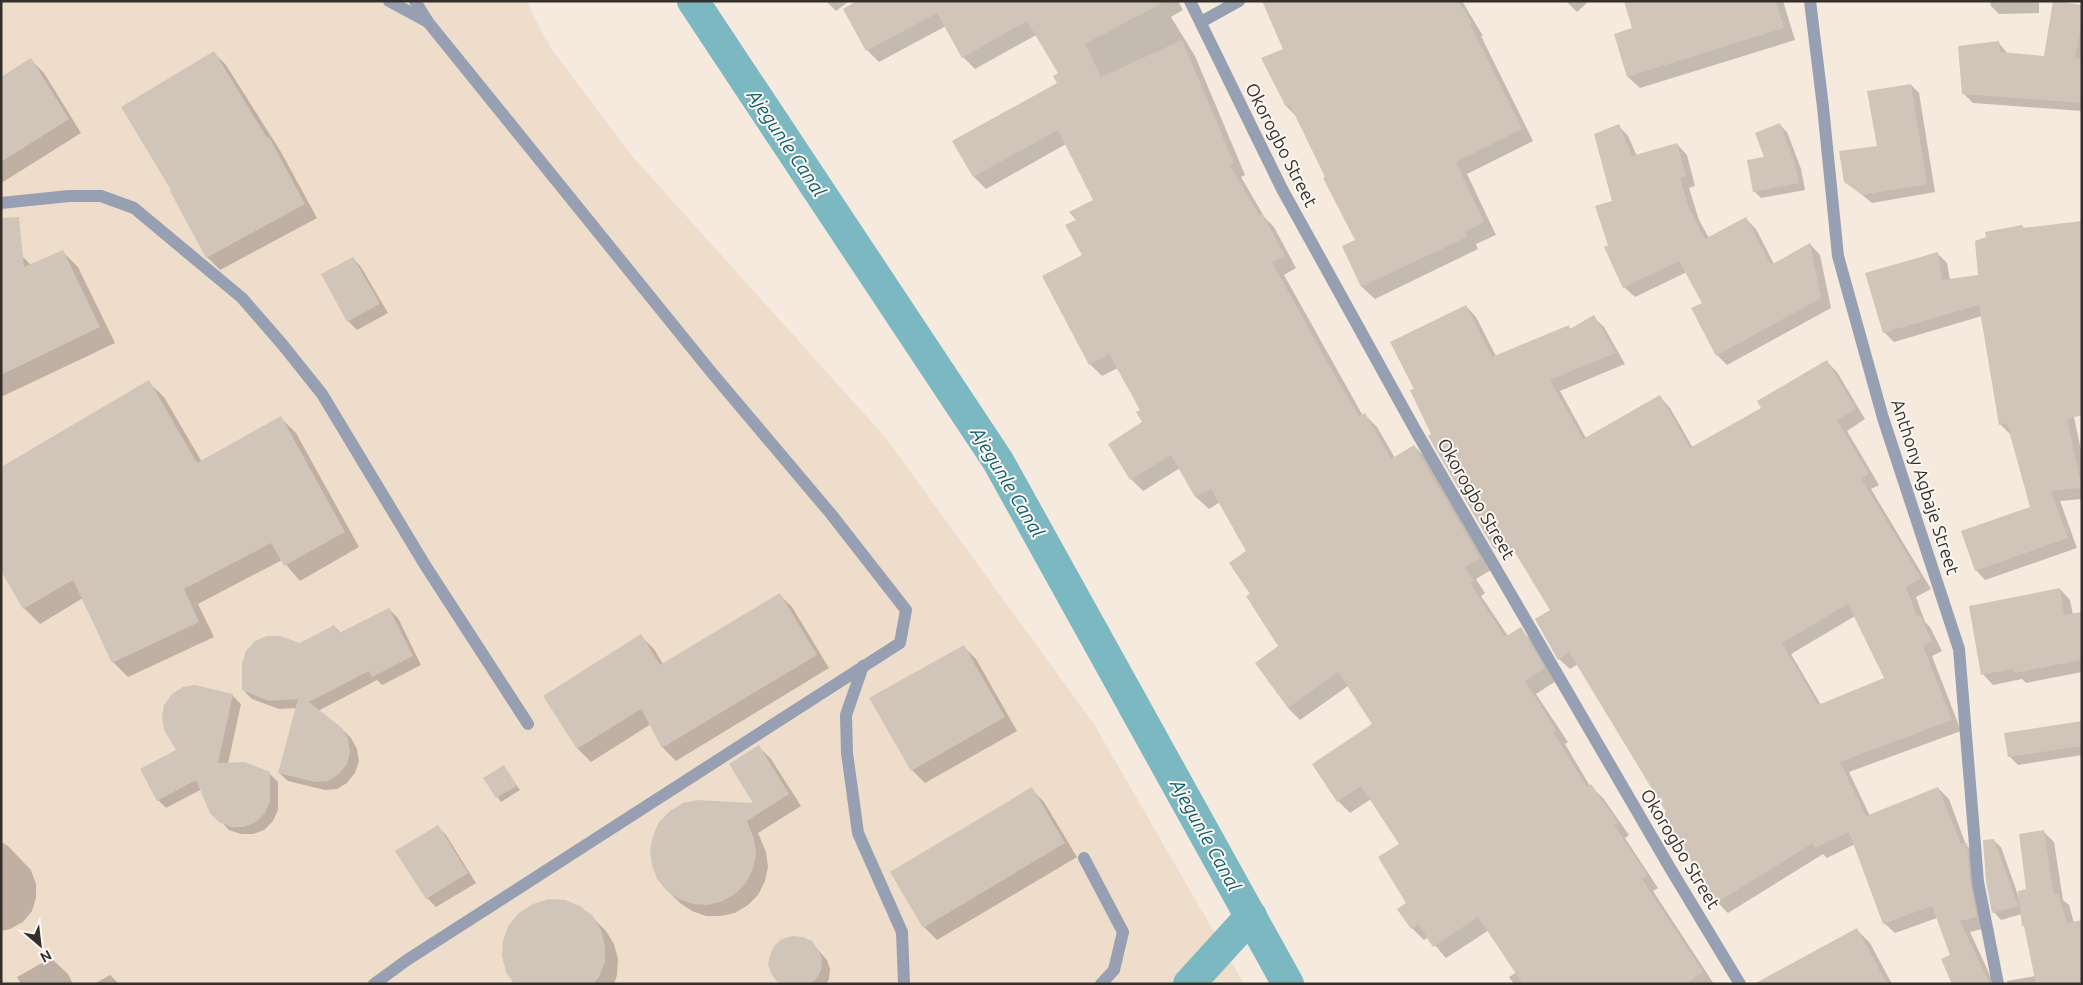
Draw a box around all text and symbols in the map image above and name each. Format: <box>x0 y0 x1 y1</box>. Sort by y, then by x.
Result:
street label: Okorogbo Street <box>1242 79 1322 210</box>
water label: Ajegunle Canal <box>742 84 831 201</box>
street label: Anthony Agbaje Street <box>1888 396 1964 577</box>
water label: Ajegunle Canal <box>966 422 1050 542</box>
street label: Okorogbo Street <box>1434 434 1520 563</box>
water label: Ajegunle Canal <box>1166 774 1246 895</box>
street label: Okorogbo Street <box>1637 785 1725 912</box>
north arrow <box>15 920 65 970</box>
text: N <box>38 947 54 966</box>

